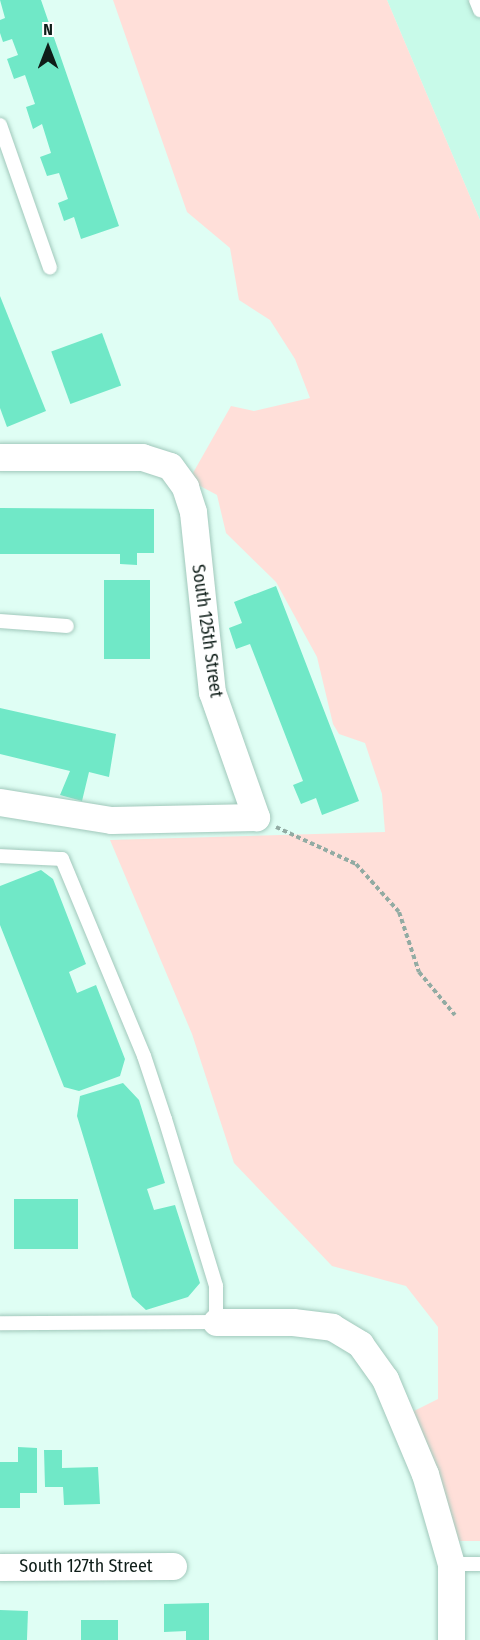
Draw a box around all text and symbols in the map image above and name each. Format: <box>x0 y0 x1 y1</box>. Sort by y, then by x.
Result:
north arrow <box>18 18 78 78</box>
text: N <box>43 20 53 39</box>
street label: South 125th Street <box>187 563 227 699</box>
street label: South 127th Street <box>19 1555 153 1577</box>

